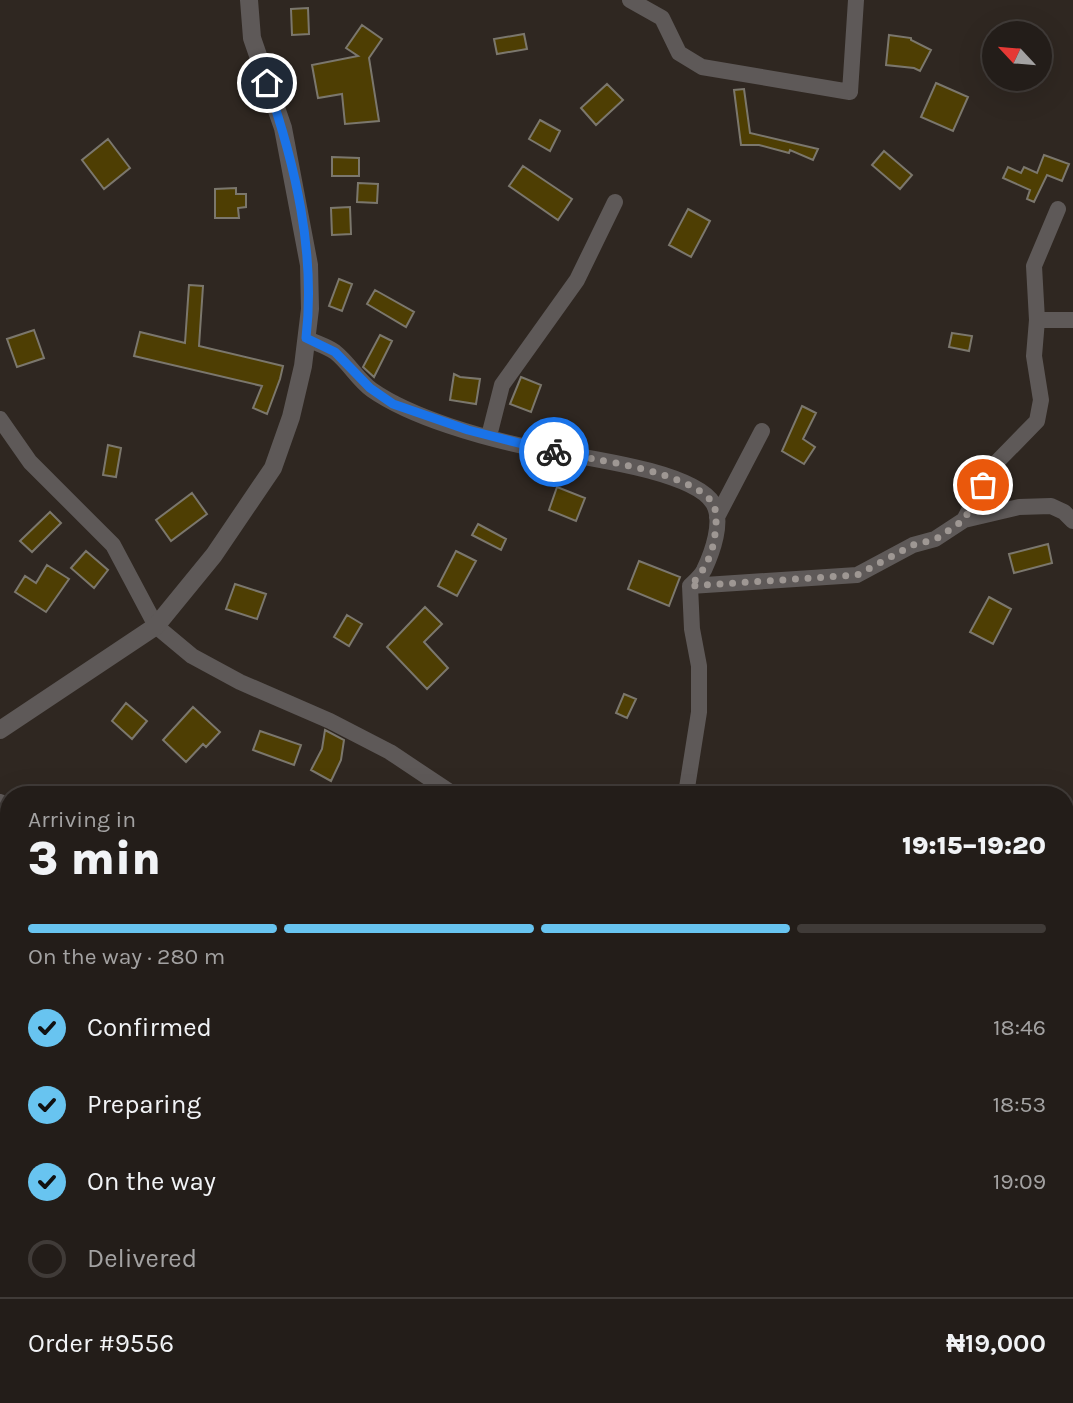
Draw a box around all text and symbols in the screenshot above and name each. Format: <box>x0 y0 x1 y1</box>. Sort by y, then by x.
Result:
north arrow <box>982 21 1052 91</box>
map controls <box>982 21 1052 91</box>
pin <box>237 53 297 113</box>
icon: home <box>248 64 286 102</box>
courier <box>519 417 589 487</box>
icon: bike <box>535 433 573 471</box>
pin <box>953 455 1013 515</box>
icon: bag <box>964 466 1002 504</box>
text: Arriving in <box>28 806 136 833</box>
text: 19:15–19:20 <box>902 830 1046 861</box>
text: 3 min <box>28 832 161 886</box>
text: On the way · 280 m <box>28 943 225 970</box>
icon: check <box>28 1009 66 1047</box>
text: Confirmed <box>87 1012 212 1043</box>
text: 18:46 <box>993 1014 1046 1041</box>
icon: check <box>28 1086 66 1124</box>
text: Preparing <box>87 1089 201 1120</box>
text: 18:53 <box>992 1091 1046 1118</box>
icon: check <box>28 1163 66 1201</box>
text: On the way <box>87 1166 216 1197</box>
text: 19:09 <box>993 1168 1046 1195</box>
text: Delivered <box>87 1243 197 1274</box>
text: Order #9556 <box>28 1328 174 1359</box>
text: ₦19,000 <box>946 1328 1046 1359</box>

